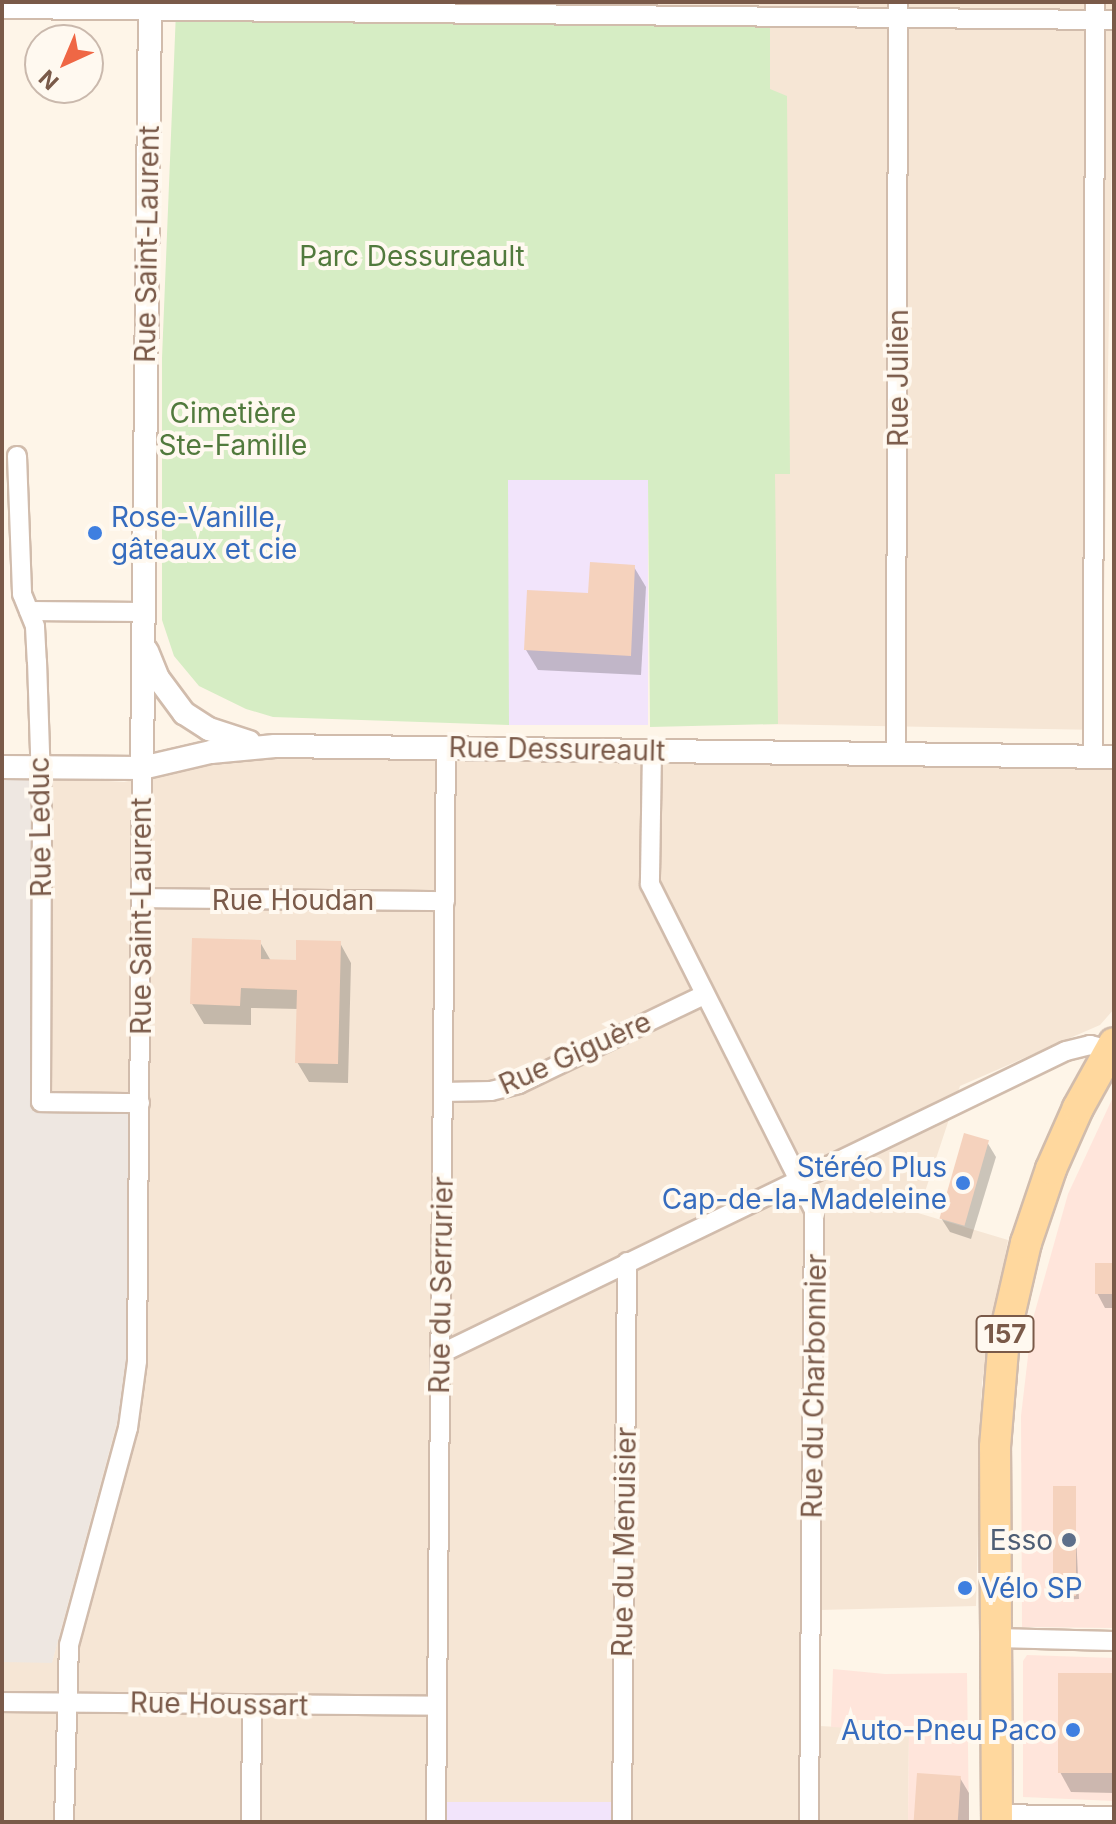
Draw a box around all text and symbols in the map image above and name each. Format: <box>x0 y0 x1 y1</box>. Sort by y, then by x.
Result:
north arrow <box>24 24 104 104</box>
text: N <box>34 65 64 95</box>
street label: Rue Saint-Laurent <box>128 125 166 363</box>
park label: Parc Dessureault <box>299 239 525 273</box>
street label: Rue Julien <box>881 309 915 447</box>
park label: Cimetière Ste-Famille <box>159 396 307 462</box>
place label: Rose-Vanille, gâteaux et cie <box>111 500 297 566</box>
marker: Rose-Vanille, gâteaux et cie <box>86 524 104 542</box>
street label: Rue Dessureault <box>448 730 666 768</box>
street label: Rue Leduc <box>22 756 58 898</box>
street label: Rue Saint-Laurent <box>124 797 158 1035</box>
street label: Rue Houdan <box>212 883 374 917</box>
street label: Rue Giguère <box>494 1005 656 1101</box>
place label: Stéréo Plus Cap-de-la-Madeleine <box>662 1150 947 1216</box>
marker: Stéréo Plus Cap-de-la-Madeleine <box>954 1174 972 1192</box>
street label: Rue du Serrurier <box>422 1176 460 1394</box>
street label: Rue du Charbonnier <box>795 1253 833 1519</box>
road number: 157 <box>975 1312 1035 1356</box>
street label: Rue du Menuisier <box>605 1427 643 1657</box>
place label: Esso <box>990 1523 1053 1557</box>
marker: Esso <box>1060 1531 1078 1549</box>
place label: Vélo SP <box>981 1571 1083 1605</box>
marker: Vélo SP <box>956 1579 974 1597</box>
street label: Rue Houssart <box>130 1686 308 1722</box>
place label: Auto-Pneu Paco <box>841 1713 1057 1747</box>
marker: Auto-Pneu Paco <box>1064 1721 1082 1739</box>

